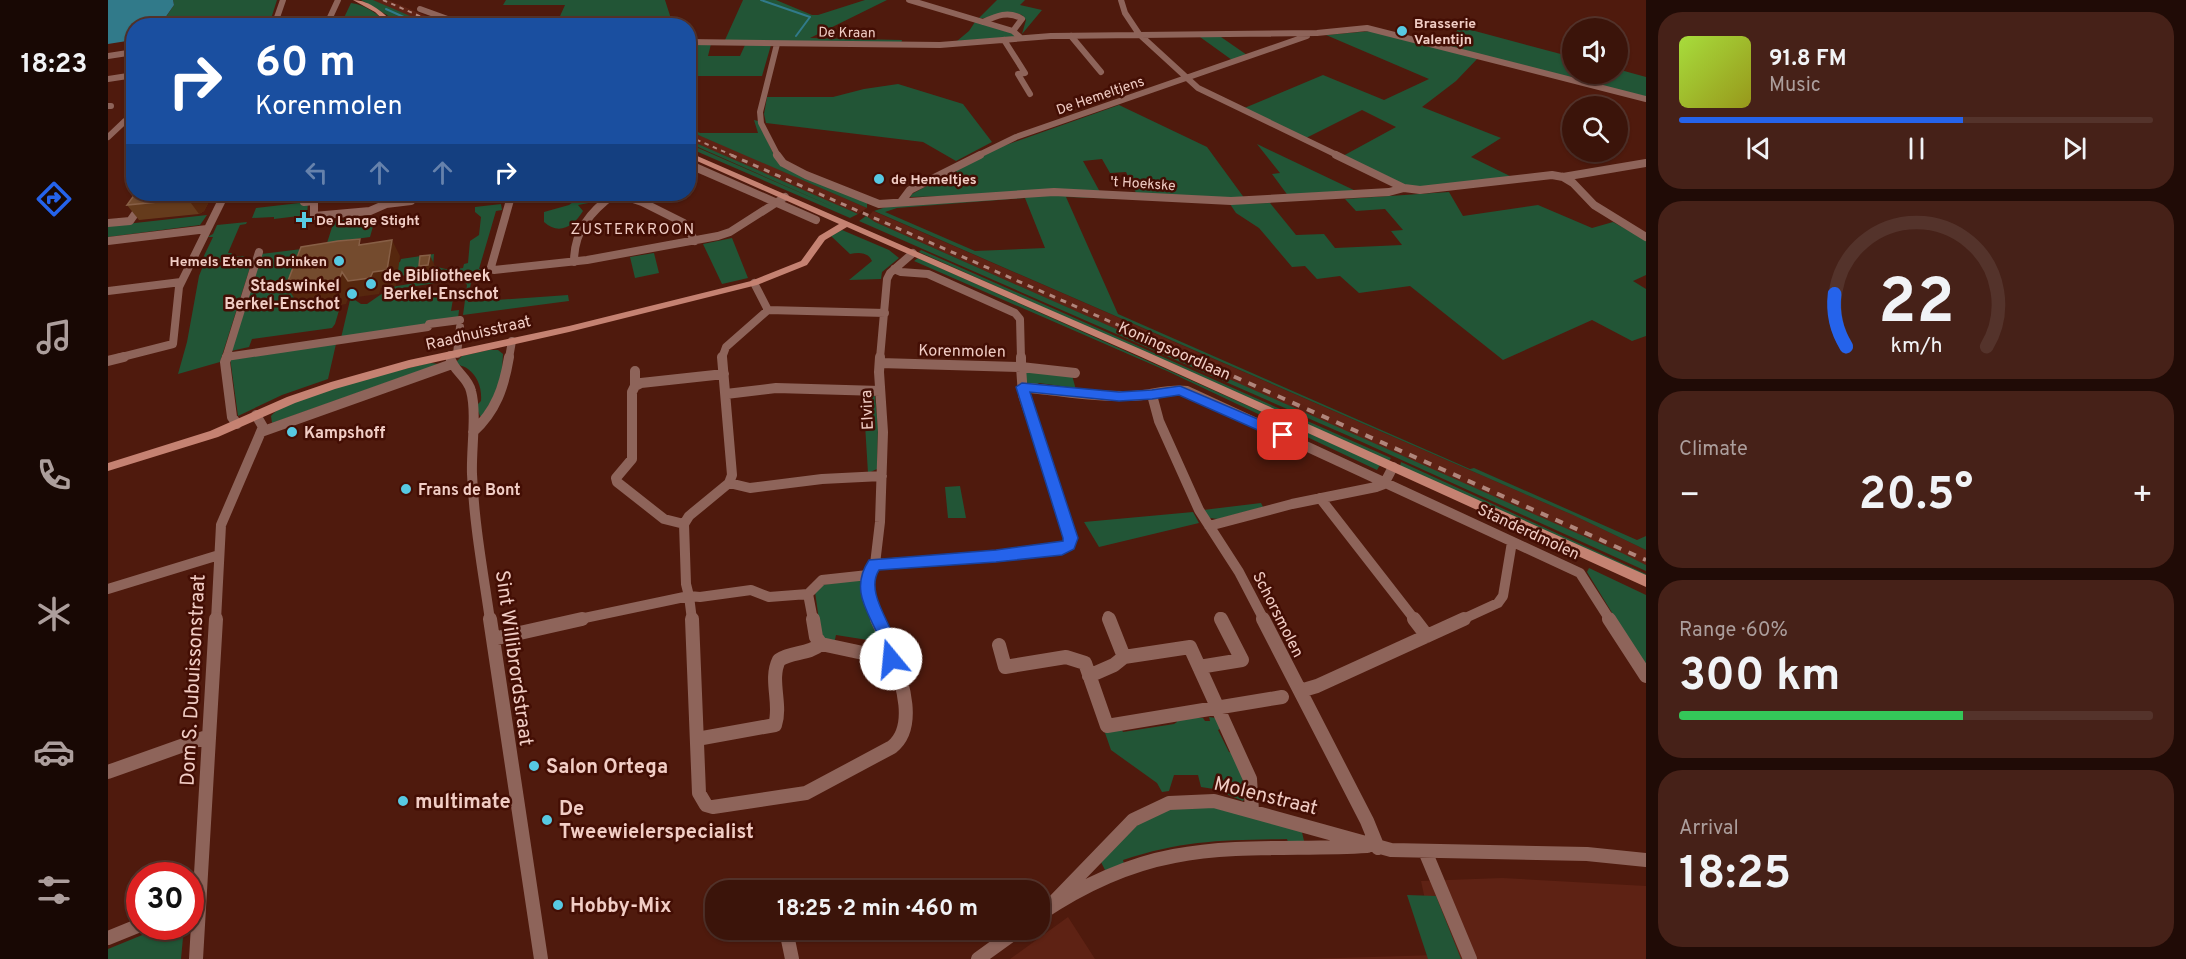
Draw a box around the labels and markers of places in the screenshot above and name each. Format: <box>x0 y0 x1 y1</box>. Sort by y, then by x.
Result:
place label: Brasserie Valentijn <box>1414 16 1476 49</box>
marker: Brasserie Valentijn <box>1395 24 1409 38</box>
marker: de Hemeltjes <box>872 172 886 186</box>
place label: de Hemeltjes <box>891 172 977 189</box>
marker: De Lange Stight <box>297 213 311 227</box>
place label: De Lange Stight <box>316 213 420 230</box>
place label: Hemels Eten en Drinken <box>170 254 327 271</box>
marker: Hemels Eten en Drinken <box>332 254 346 268</box>
place label: de Bibliotheek Berkel-Enschot <box>383 267 499 305</box>
place label: Stadswinkel Berkel-Enschot <box>224 277 340 315</box>
marker: de Bibliotheek Berkel-Enschot <box>364 277 378 291</box>
marker: Stadswinkel Berkel-Enschot <box>345 287 359 301</box>
pin <box>1257 409 1308 460</box>
place label: Kampshoff <box>304 424 386 444</box>
marker: Kampshoff <box>285 425 299 439</box>
place label: Frans de Bont <box>418 481 521 501</box>
marker: Frans de Bont <box>399 482 413 496</box>
place label: Salon Ortega <box>546 755 668 781</box>
marker: Salon Ortega <box>527 759 541 773</box>
place label: multimate <box>415 790 511 816</box>
marker: multimate <box>396 794 410 808</box>
place label: De Tweewielerspecialist <box>559 797 754 846</box>
marker: De Tweewielerspecialist <box>540 813 554 827</box>
place label: Hobby-Mix <box>570 894 671 920</box>
marker: Hobby-Mix <box>551 898 565 912</box>

